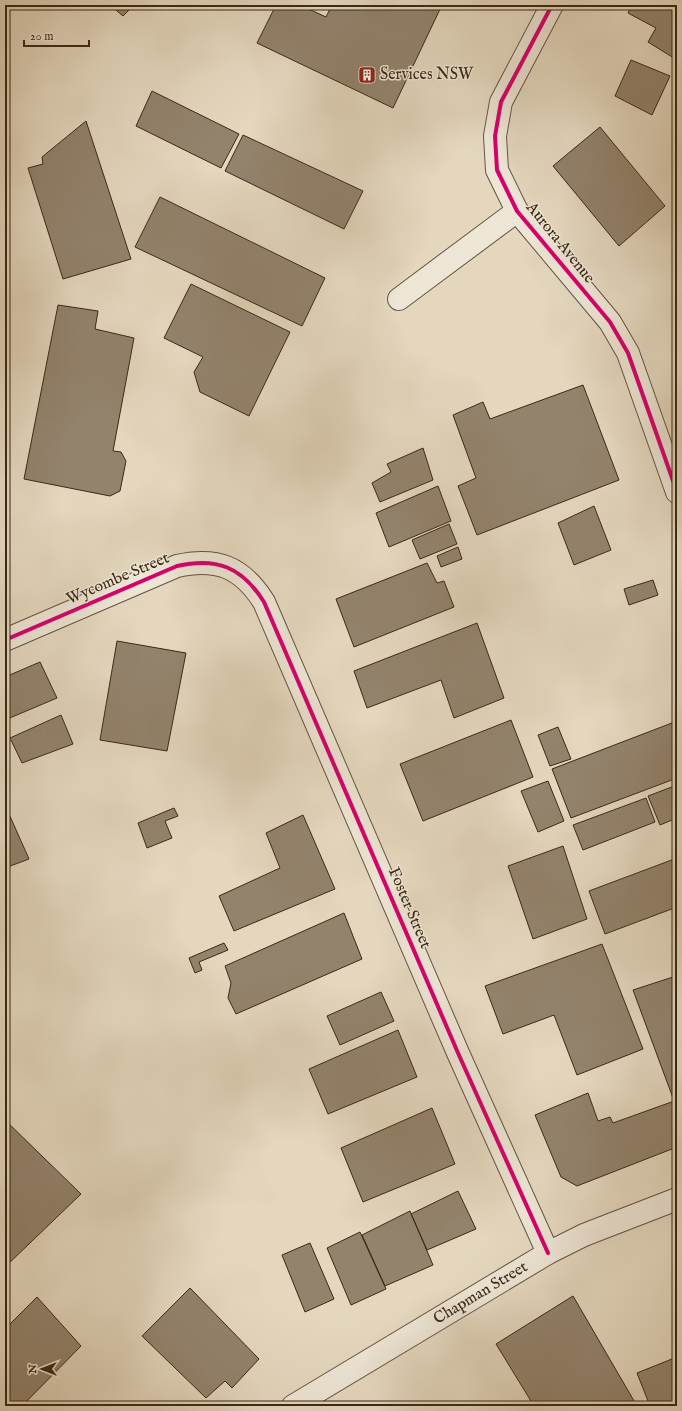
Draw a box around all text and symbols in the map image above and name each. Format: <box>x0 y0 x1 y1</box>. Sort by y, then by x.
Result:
scale bar <box>24 22 89 48</box>
text: 20 m <box>30 29 53 44</box>
building icon: Services NSW <box>357 65 377 85</box>
place label: Services NSW <box>380 65 474 85</box>
street label: Aurora Avenue <box>521 198 599 288</box>
street label: Wycombe Street <box>64 548 173 610</box>
street label: Foster Street <box>383 864 435 952</box>
street label: Chapman Street <box>430 1257 532 1329</box>
north arrow <box>22 1349 62 1389</box>
text: N <box>26 1364 40 1375</box>

